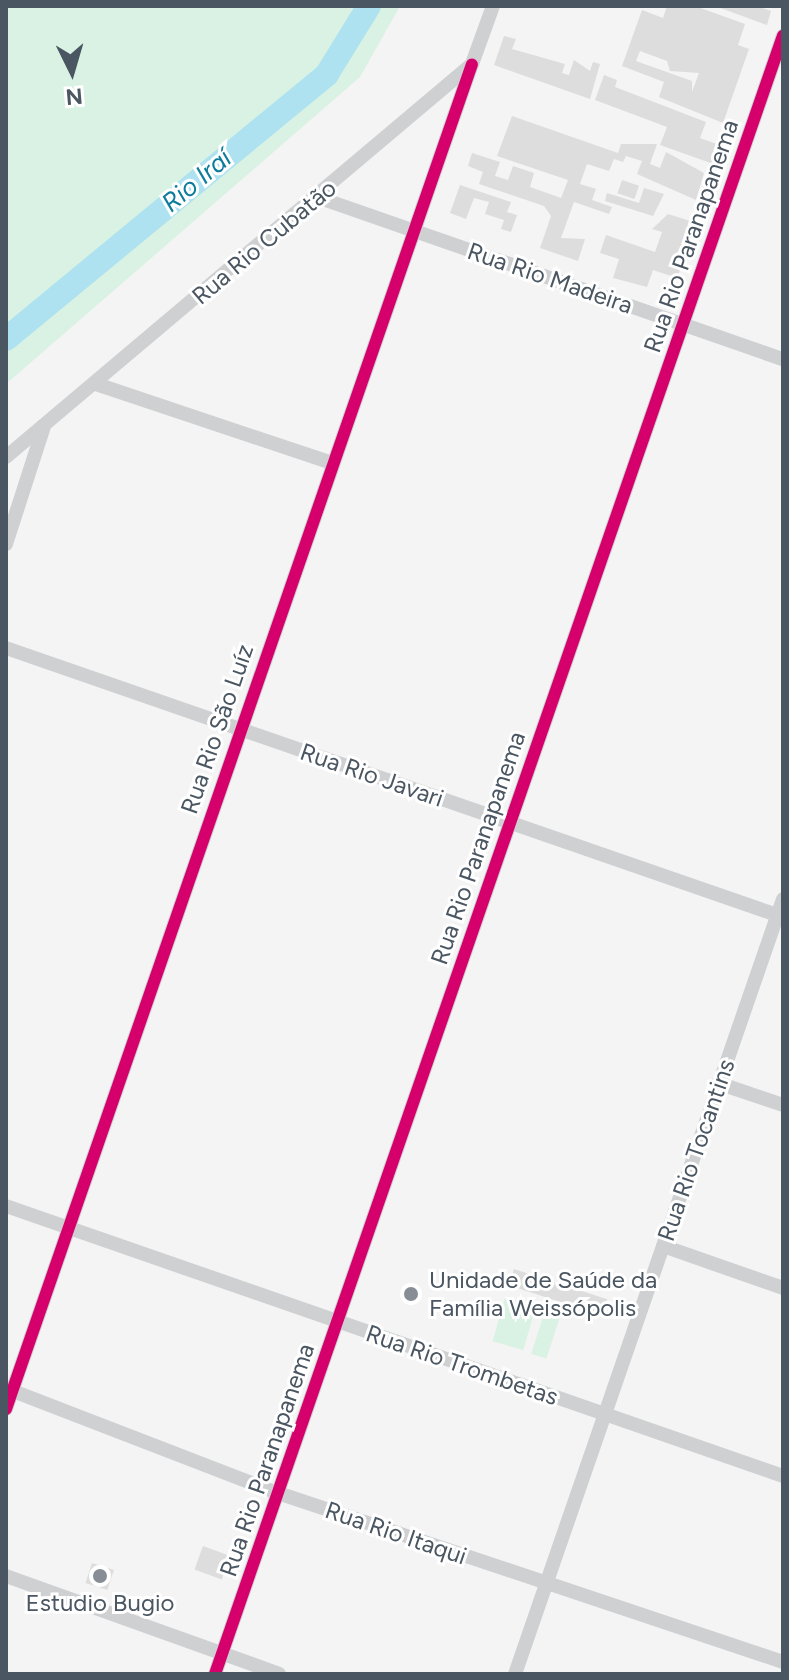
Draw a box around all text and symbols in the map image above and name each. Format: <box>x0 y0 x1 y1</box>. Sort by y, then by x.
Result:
north arrow <box>32 32 112 112</box>
text: N <box>64 82 84 111</box>
street label: Rua Rio Paranapanema <box>638 116 744 356</box>
water label: Rio Iraí <box>156 143 238 219</box>
street label: Rua Rio Cubatão <box>186 173 342 311</box>
street label: Rua Rio Madeira <box>464 236 636 320</box>
street label: Rua Rio São Luíz <box>175 641 259 817</box>
street label: Rua Rio Paranapanema <box>425 728 531 968</box>
street label: Rua Rio Javari <box>297 737 447 813</box>
street label: Rua Rio Tocantins <box>651 1055 741 1245</box>
place label: Unidade de Saúde da Família Weissópolis <box>429 1266 657 1322</box>
marker: Unidade de Saúde da Família Weissópolis <box>400 1283 422 1305</box>
street label: Rua Rio Trombetas <box>362 1319 562 1411</box>
street label: Rua Rio Paranapanema <box>214 1340 320 1580</box>
street label: Rua Rio Itaqui <box>322 1495 470 1571</box>
marker: Estudio Bugio <box>91 1567 109 1585</box>
place label: Estudio Bugio <box>26 1589 174 1617</box>

